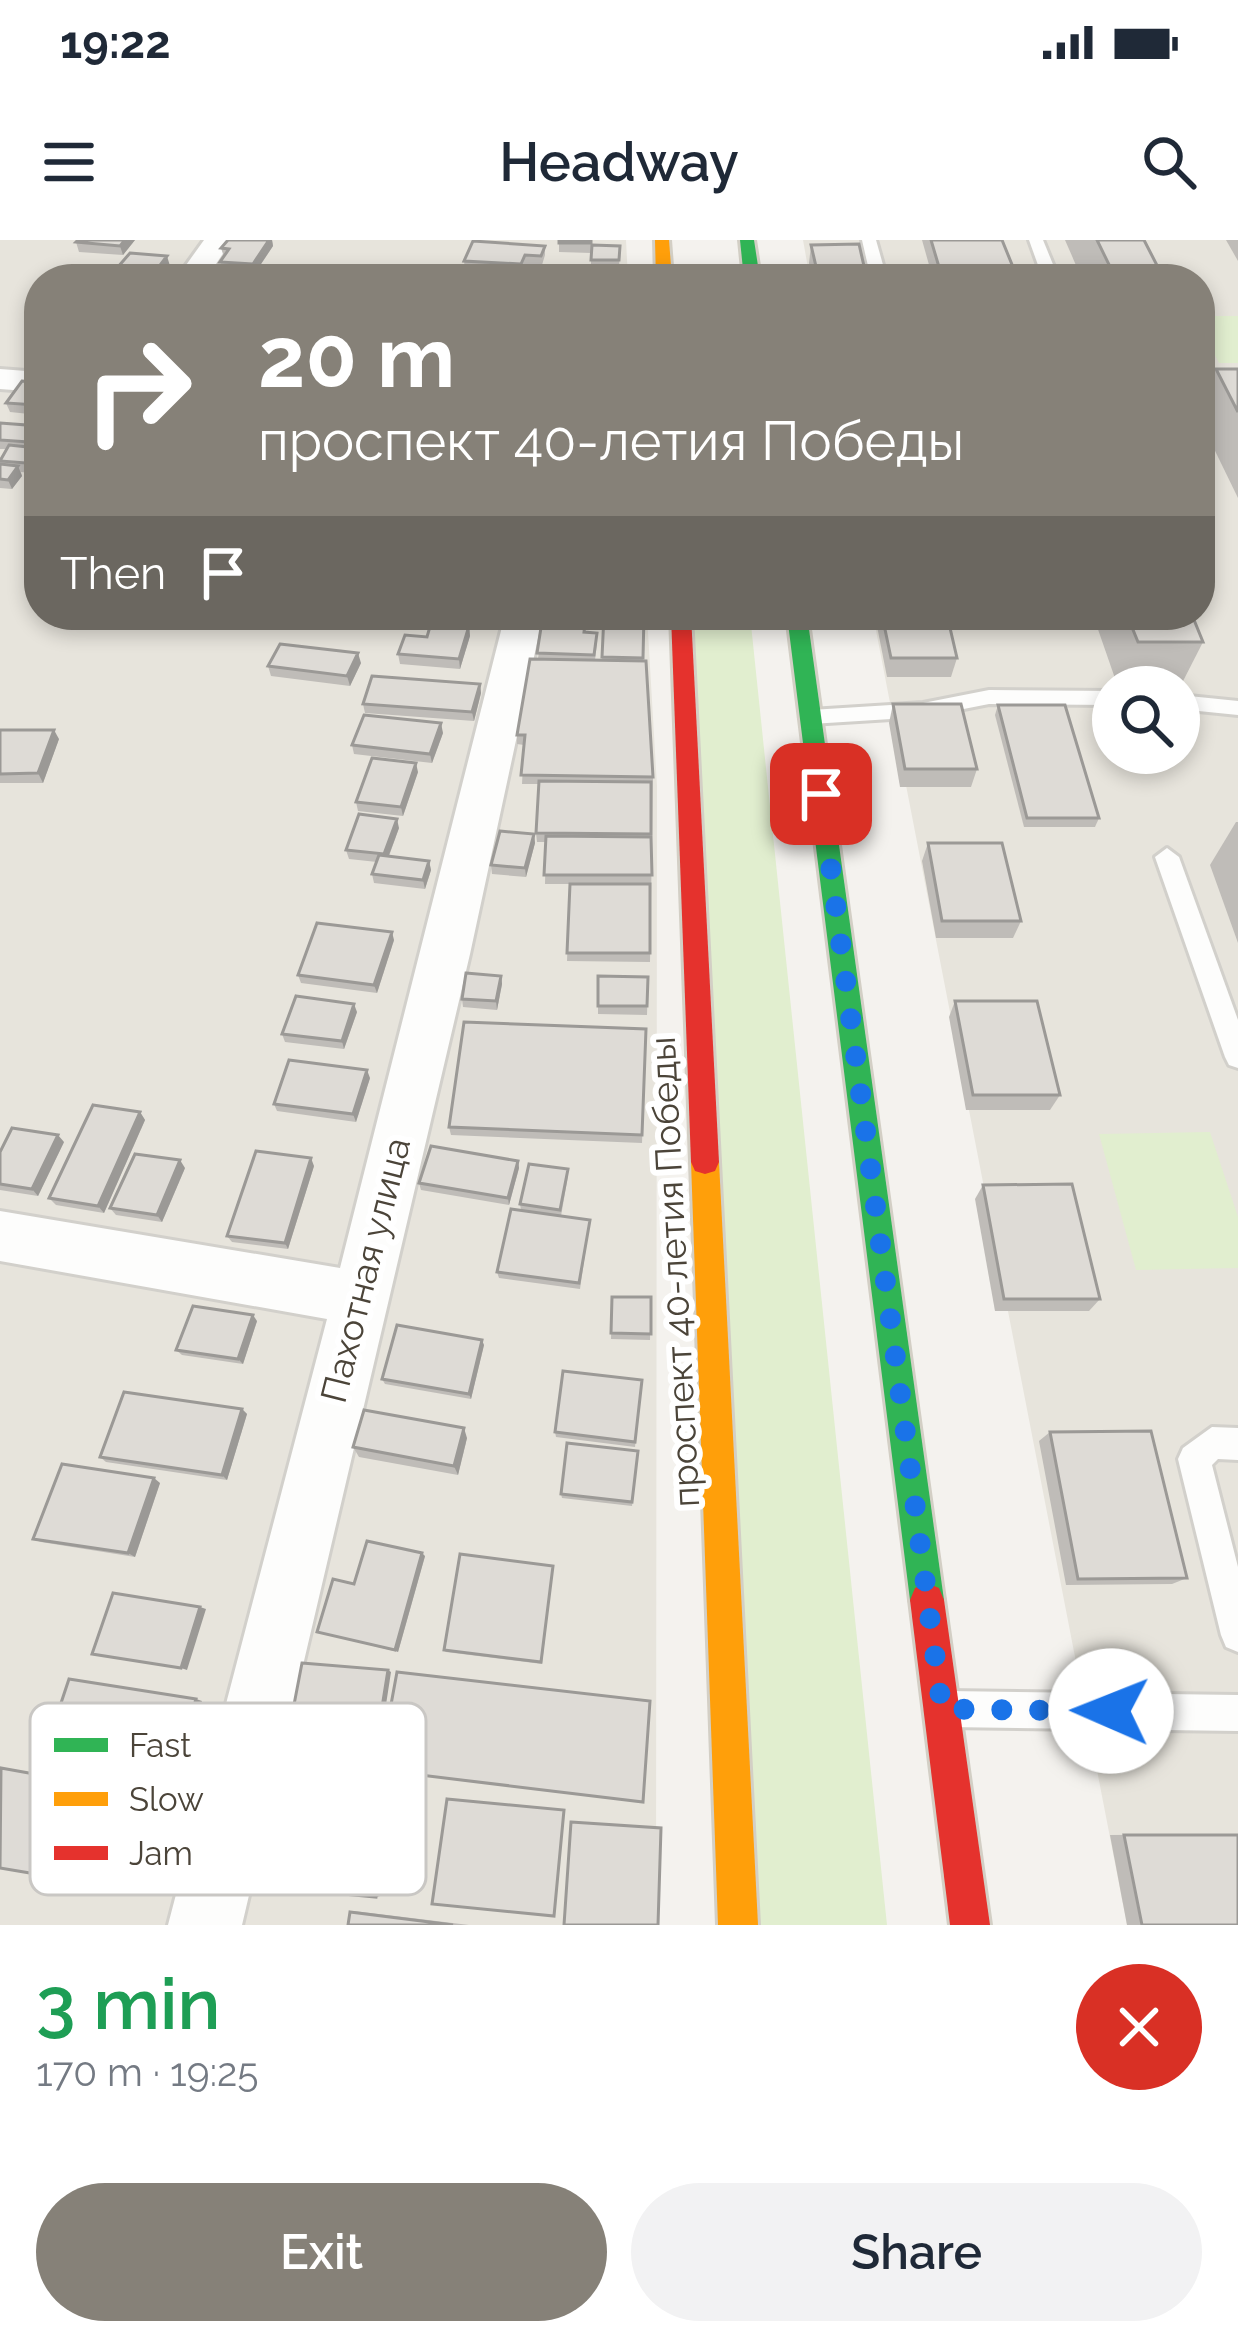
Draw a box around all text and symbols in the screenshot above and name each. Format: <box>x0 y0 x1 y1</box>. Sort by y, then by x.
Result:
text: 19:22 <box>60 16 171 69</box>
icon: menu <box>36 129 102 195</box>
icon: search <box>1136 129 1202 195</box>
text: Headway <box>499 130 739 194</box>
text: 20 m <box>258 308 455 407</box>
icon: right <box>60 312 216 468</box>
text: проспект 40-летия Победы <box>258 409 964 473</box>
icon: arrive <box>190 540 256 606</box>
text: Then <box>60 547 166 600</box>
map controls <box>1092 666 1200 774</box>
button: search <box>1092 666 1200 774</box>
pin <box>770 743 872 845</box>
icon: arrive <box>788 761 854 827</box>
street label: проспект 40-летия Победы <box>641 1036 707 1508</box>
street label: Пахотная улица <box>312 1133 418 1407</box>
position arrow <box>1048 1648 1174 1774</box>
legend <box>30 1703 426 1895</box>
text: Fast <box>129 1726 191 1765</box>
text: Slow <box>129 1780 204 1819</box>
text: Jam <box>129 1834 193 1873</box>
text: 3 min <box>36 1961 220 2046</box>
button: close <box>1076 1964 1202 2090</box>
text: 170 m · 19:25 <box>36 2049 259 2095</box>
button: Exit <box>36 2183 607 2321</box>
button: Share <box>631 2183 1202 2321</box>

